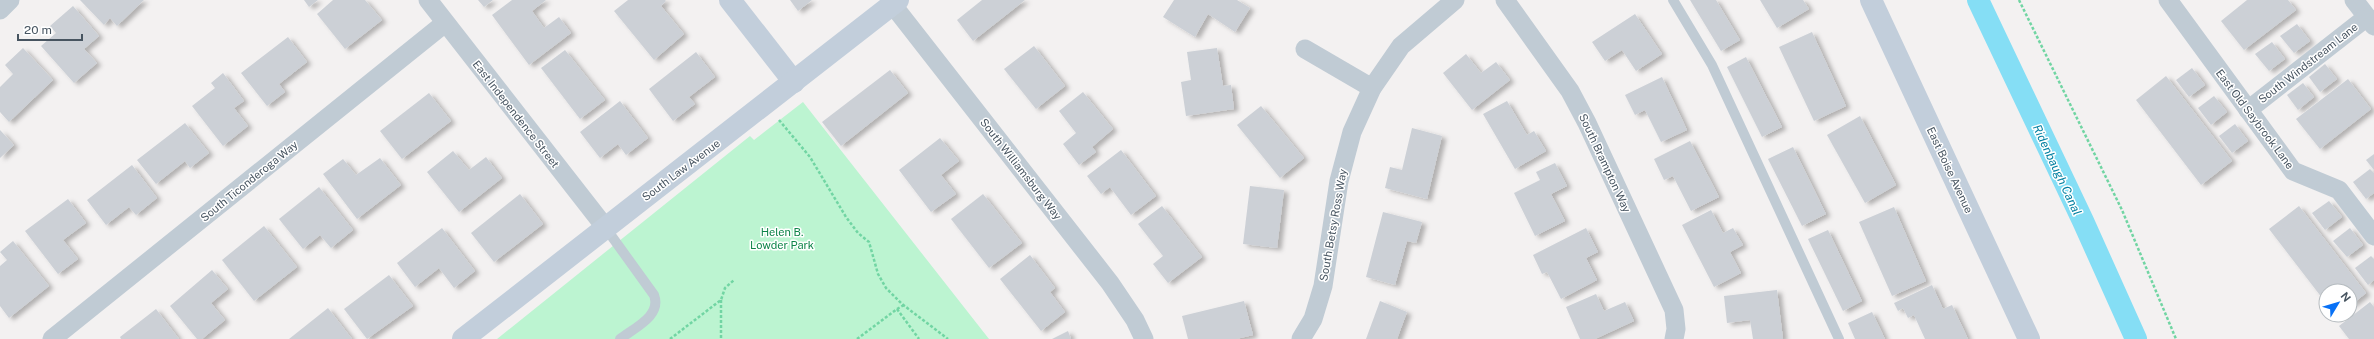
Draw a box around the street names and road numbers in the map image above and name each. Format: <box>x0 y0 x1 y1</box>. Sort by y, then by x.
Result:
street label: South Windstream Lane <box>2256 21 2360 105</box>
street label: East Independence Street <box>470 58 562 170</box>
street label: East Old Saybrook Lane <box>2214 67 2296 171</box>
street label: South Brampton Way <box>1577 112 1633 214</box>
street label: South Williamsburg Way <box>978 116 1064 222</box>
street label: East Boise Avenue <box>1925 125 1975 215</box>
street label: South Law Avenue <box>640 137 722 203</box>
street label: South Ticonderoga Way <box>198 138 300 224</box>
street label: South Betsy Ross Way <box>1317 168 1349 282</box>

